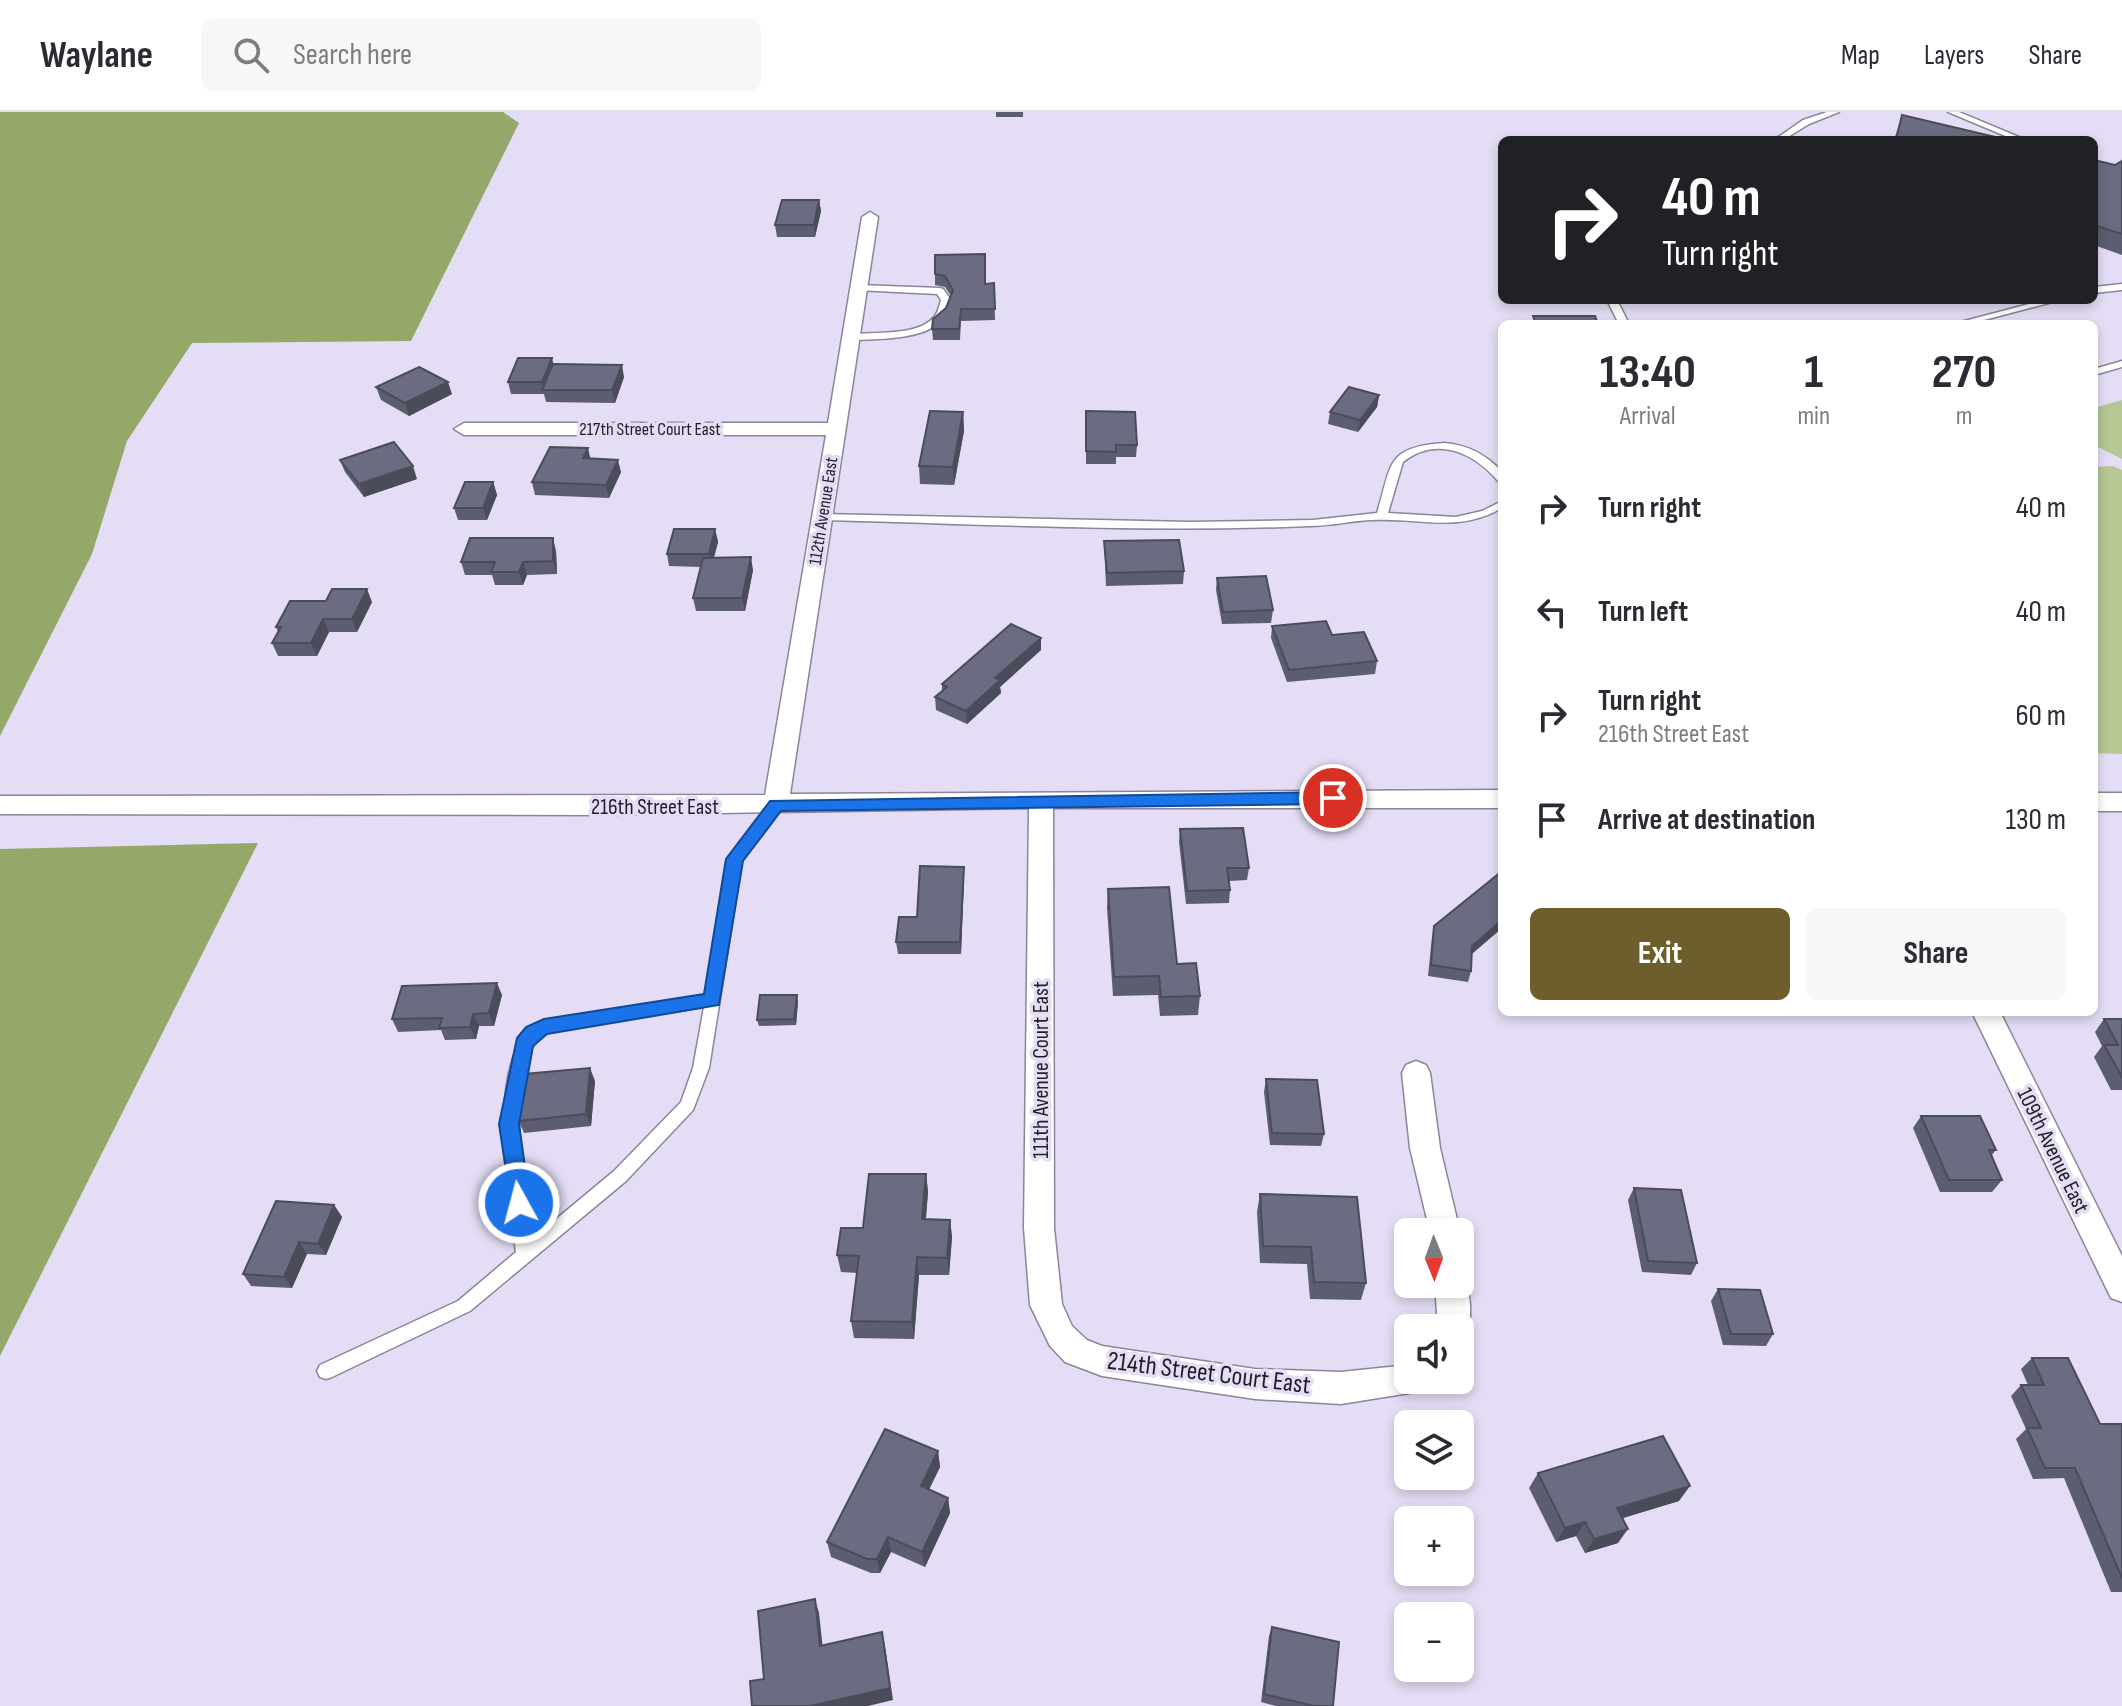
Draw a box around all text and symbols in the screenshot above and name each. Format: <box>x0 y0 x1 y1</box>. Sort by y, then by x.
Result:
search box <box>201 19 761 91</box>
text: Waylane <box>40 33 153 78</box>
icon: search <box>229 33 273 77</box>
text: Search here <box>293 37 412 73</box>
text: Map <box>1841 39 1880 72</box>
text: Layers <box>1924 39 1984 72</box>
text: Share <box>2028 39 2082 72</box>
text: 40 m <box>1662 165 1761 232</box>
icon: right <box>1530 168 1634 272</box>
text: Turn right <box>1662 233 1779 276</box>
text: 13:40 <box>1600 344 1696 401</box>
text: 1 <box>1804 344 1823 401</box>
text: 270 <box>1932 344 1996 401</box>
text: Arrival <box>1620 401 1676 432</box>
text: min <box>1797 401 1830 432</box>
text: m <box>1956 401 1972 432</box>
street label: 217th Street Court East <box>579 419 721 440</box>
street label: 112th Avenue East <box>805 455 842 567</box>
icon: right <box>1530 486 1574 530</box>
text: Turn right <box>1598 490 1701 526</box>
text: 40 m <box>2016 490 2066 526</box>
icon: left <box>1530 590 1574 634</box>
text: Turn left <box>1598 594 1688 630</box>
text: 40 m <box>2016 594 2066 630</box>
text: Turn right <box>1598 683 1701 719</box>
icon: right <box>1530 694 1574 738</box>
text: 60 m <box>2015 698 2066 734</box>
text: 216th Street East <box>1598 719 1749 750</box>
pin <box>1299 764 1367 832</box>
icon: arrive <box>1311 776 1355 820</box>
street label: 216th Street East <box>591 794 719 821</box>
icon: arrive <box>1530 798 1574 842</box>
text: Arrive at destination <box>1598 802 1815 838</box>
text: 130 m <box>2006 802 2066 838</box>
button: Exit <box>1530 908 1790 1000</box>
button: Share <box>1806 908 2066 1000</box>
street label: 111th Avenue Court East <box>1028 981 1055 1159</box>
street label: 109th Avenue East <box>2011 1084 2095 1218</box>
position arrow <box>477 1161 561 1245</box>
north arrow <box>1394 1218 1474 1298</box>
map controls <box>1394 1218 1474 1682</box>
button: sound <box>1394 1314 1474 1394</box>
street label: 214th Street Court East <box>1105 1346 1312 1401</box>
button: layers <box>1394 1410 1474 1490</box>
button: + <box>1394 1506 1474 1586</box>
button: − <box>1394 1602 1474 1682</box>

